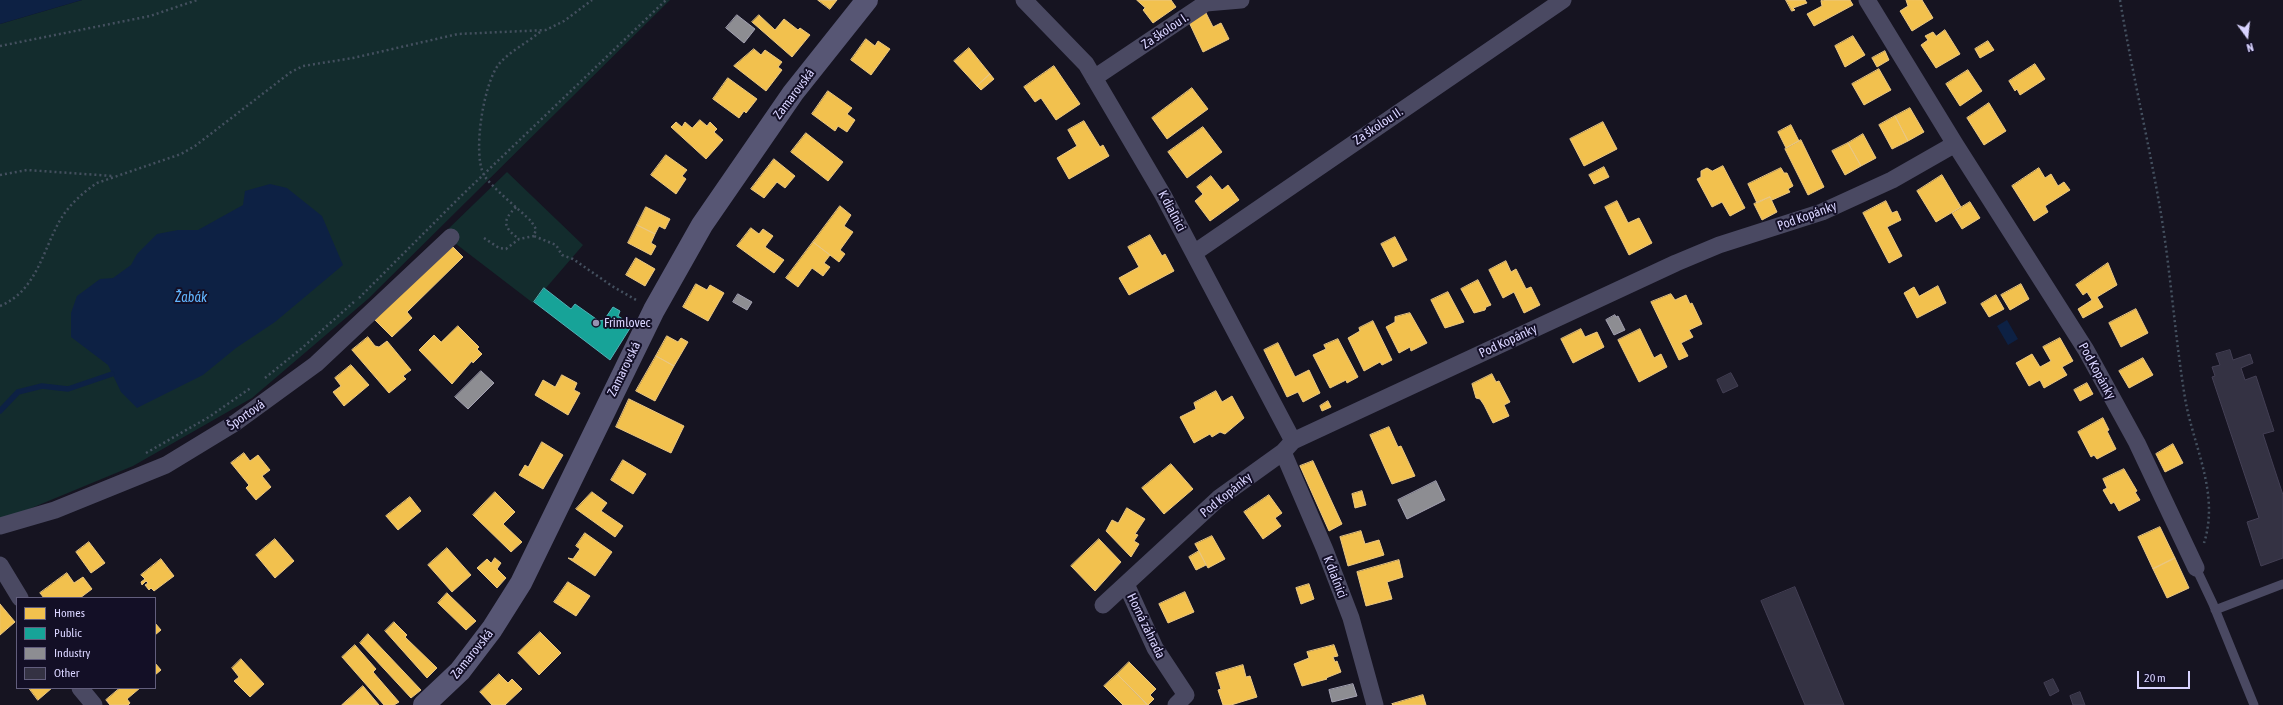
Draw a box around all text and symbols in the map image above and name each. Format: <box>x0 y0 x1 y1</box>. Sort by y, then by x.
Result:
street label: Za školou I. <box>1139 10 1191 52</box>
north arrow <box>2227 16 2267 56</box>
text: N <box>2245 41 2255 54</box>
street label: Zamarovská <box>770 66 818 122</box>
street label: Za školou II. <box>1350 104 1406 148</box>
street label: K diaľnici <box>1155 188 1189 234</box>
street label: Pod Kopánky <box>1775 198 1839 234</box>
water label: Žabák <box>175 290 207 306</box>
place label: Frimlovec <box>604 315 650 331</box>
marker: Frimlovec <box>591 318 601 328</box>
street label: Pod Kopánky <box>1477 321 1539 361</box>
street label: Zamarovská <box>604 339 644 399</box>
street label: Pod Kopánky <box>2075 340 2119 402</box>
street label: Športová <box>224 396 268 434</box>
street label: Pod Kopánky <box>1197 469 1255 521</box>
street label: K diaľnici <box>1320 554 1350 600</box>
street label: Horná záhrada <box>1124 591 1168 661</box>
legend <box>16 597 156 689</box>
text: Homes <box>54 606 85 620</box>
text: Public <box>54 626 82 640</box>
street label: Zamarovská <box>447 626 497 682</box>
text: Industry <box>54 646 91 660</box>
scale bar <box>2139 663 2192 689</box>
text: Other <box>54 666 79 680</box>
text: 20 m <box>2144 671 2166 685</box>

